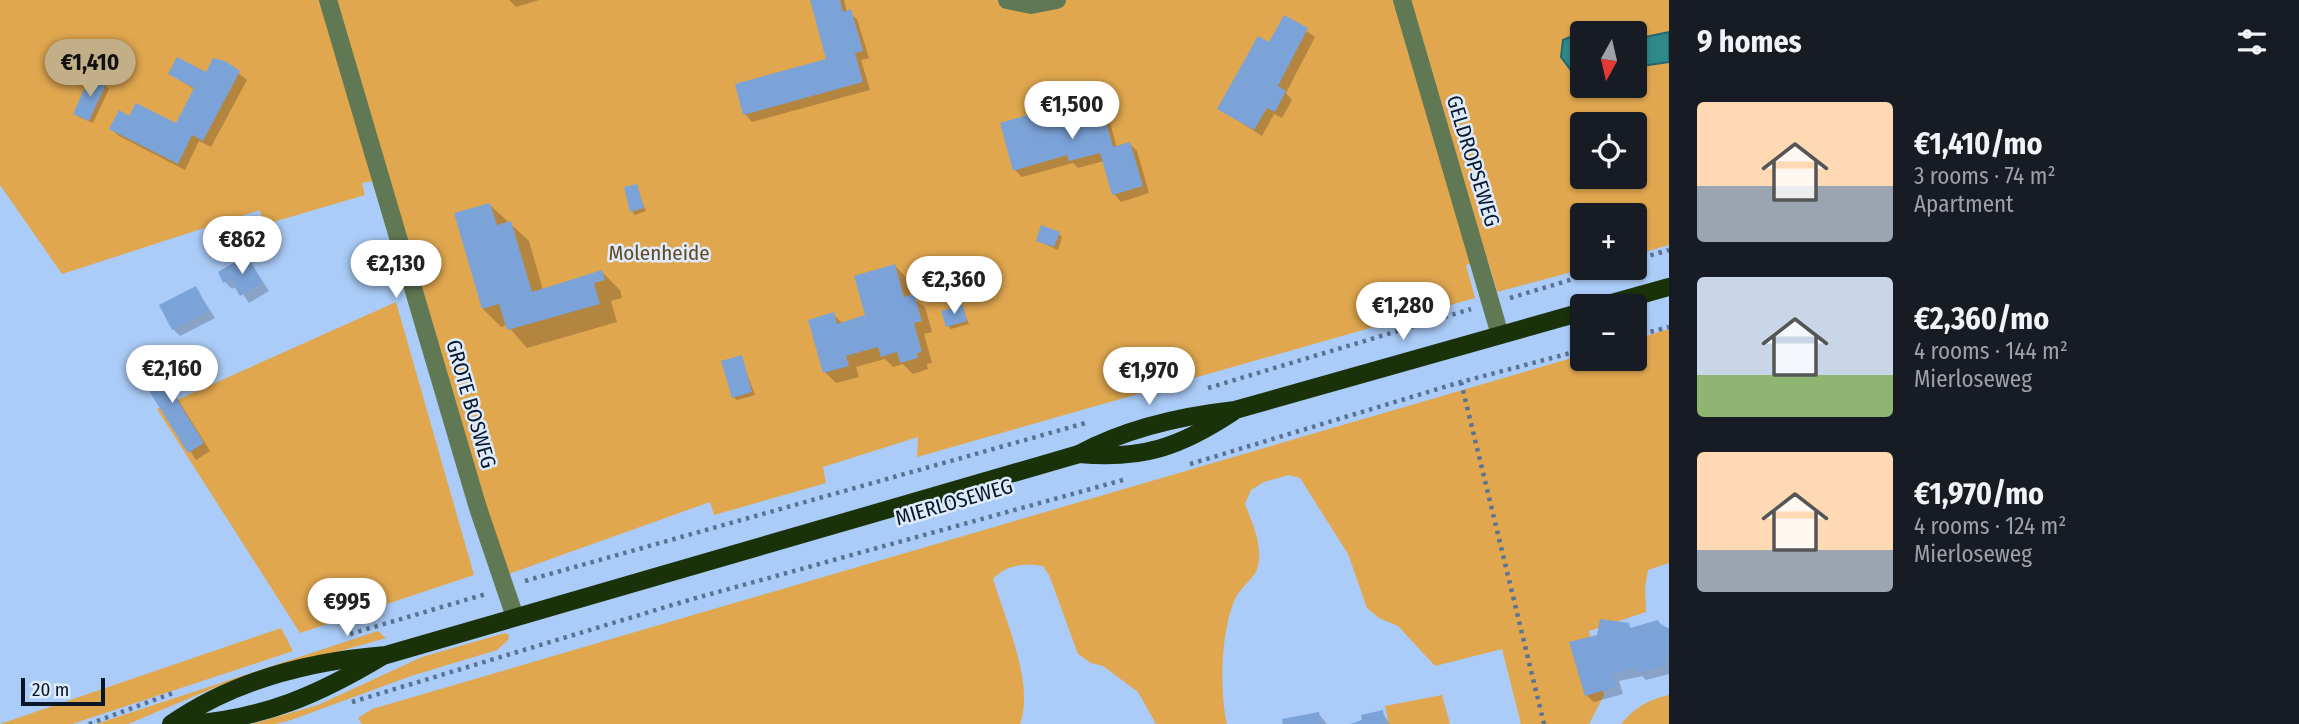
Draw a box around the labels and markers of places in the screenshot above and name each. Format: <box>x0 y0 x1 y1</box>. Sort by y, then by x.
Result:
pin: €1,410 <box>33 40 147 99</box>
pin: €1,500 <box>1015 82 1129 141</box>
pin: €862 <box>201 216 283 276</box>
pin: €2,130 <box>339 240 453 300</box>
pin: €2,360 <box>897 256 1011 316</box>
pin: €1,280 <box>1346 282 1460 342</box>
pin: €2,160 <box>115 346 229 405</box>
pin: €1,970 <box>1092 348 1206 407</box>
pin: €995 <box>306 578 388 638</box>

